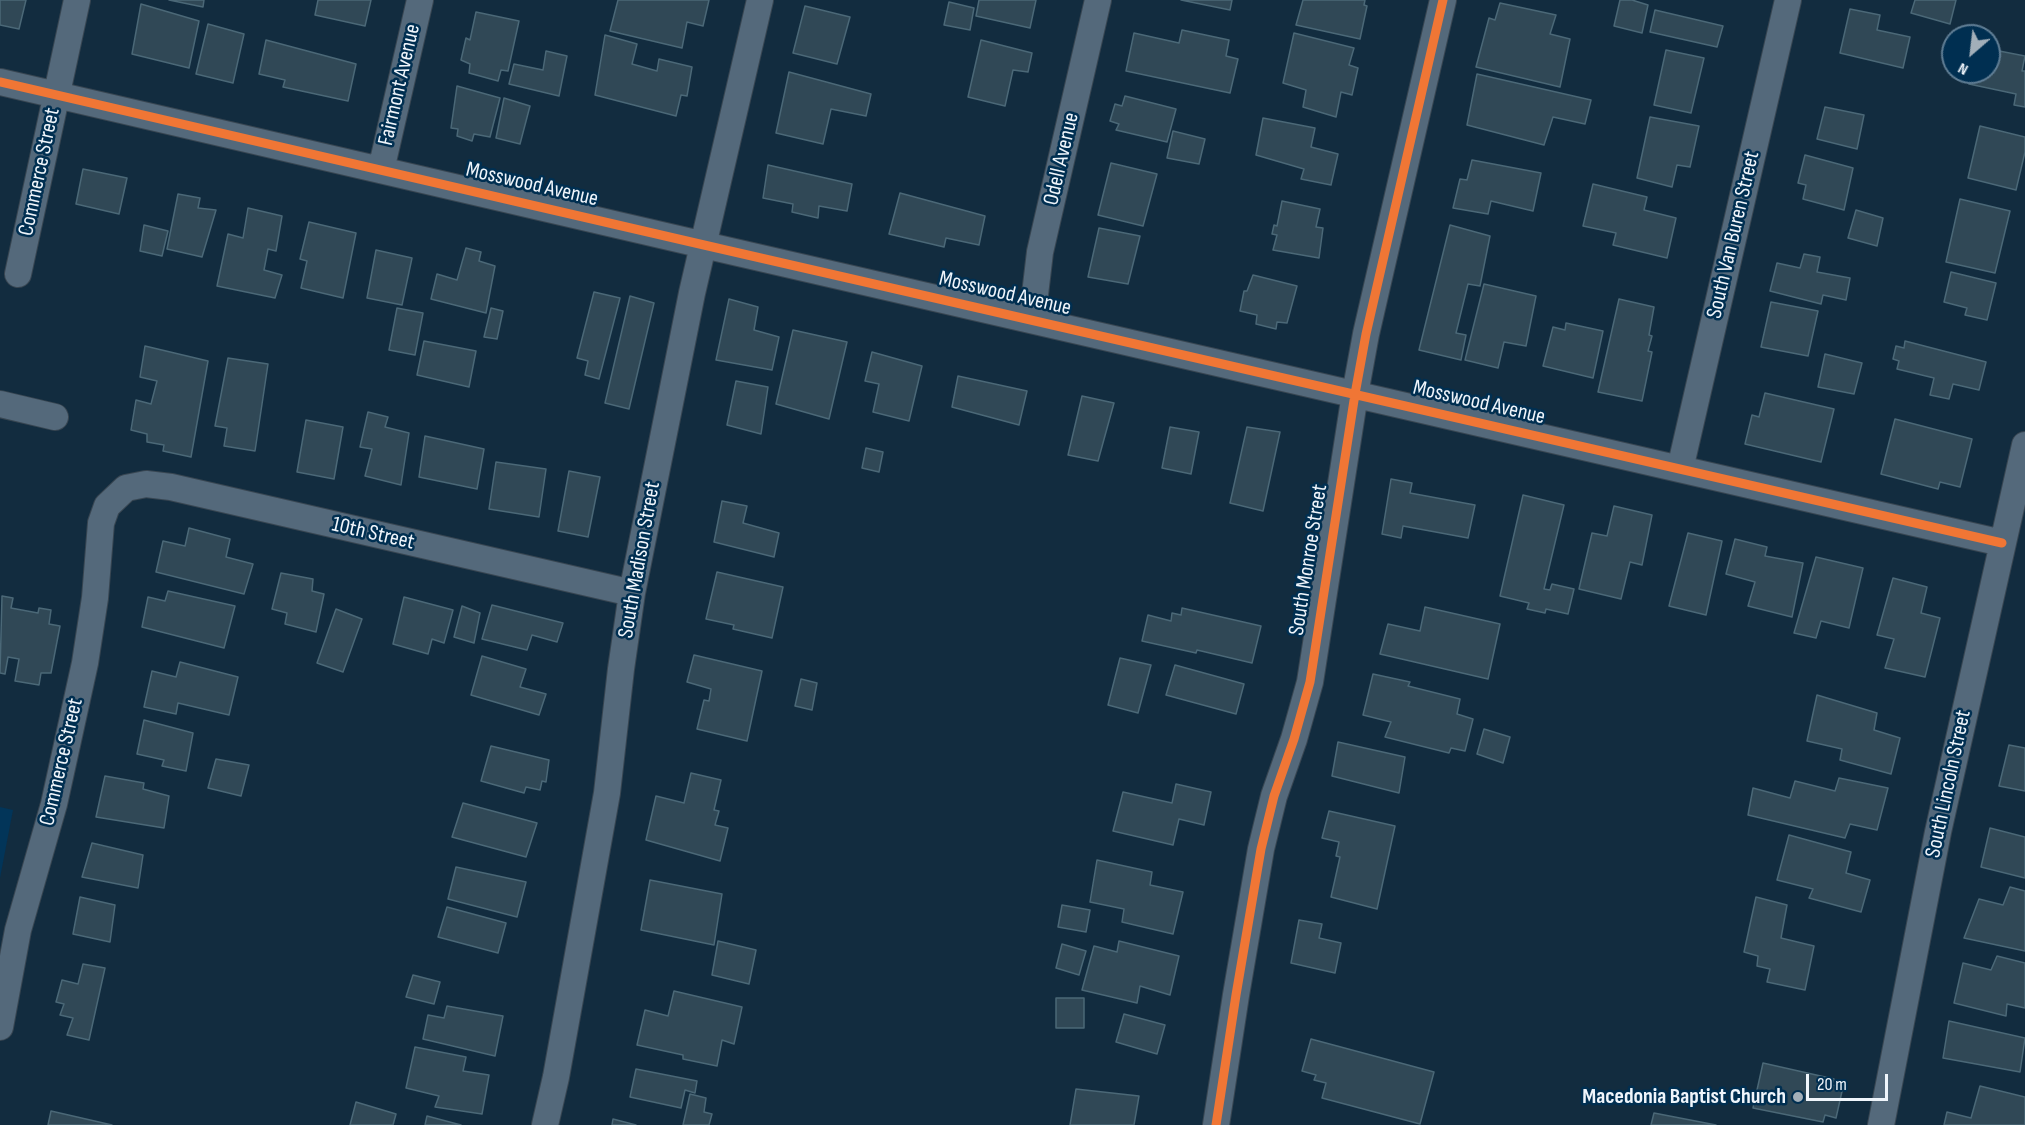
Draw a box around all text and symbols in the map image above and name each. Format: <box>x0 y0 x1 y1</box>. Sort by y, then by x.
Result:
street label: Fairmont Avenue <box>373 22 427 148</box>
north arrow <box>1941 24 2001 84</box>
text: N <box>1955 58 1971 79</box>
street label: Commerce Street <box>14 106 66 238</box>
street label: Odell Avenue <box>1039 110 1085 208</box>
street label: South Van Buren Street <box>1702 149 1766 321</box>
street label: Mosswood Avenue <box>463 157 601 213</box>
street label: Mosswood Avenue <box>936 266 1074 322</box>
street label: Mosswood Avenue <box>1410 375 1548 431</box>
street label: South Madison Street <box>613 480 667 640</box>
street label: South Monroe Street <box>1284 482 1334 638</box>
street label: 10th Street <box>329 512 417 556</box>
street label: Commerce Street <box>35 696 89 828</box>
street label: South Lincoln Street <box>1920 708 1978 860</box>
scale bar <box>1809 1062 1892 1100</box>
text: 20 m <box>1817 1074 1847 1095</box>
place label: Macedonia Baptist Church <box>1582 1084 1786 1110</box>
marker: Macedonia Baptist Church <box>1791 1090 1805 1104</box>

